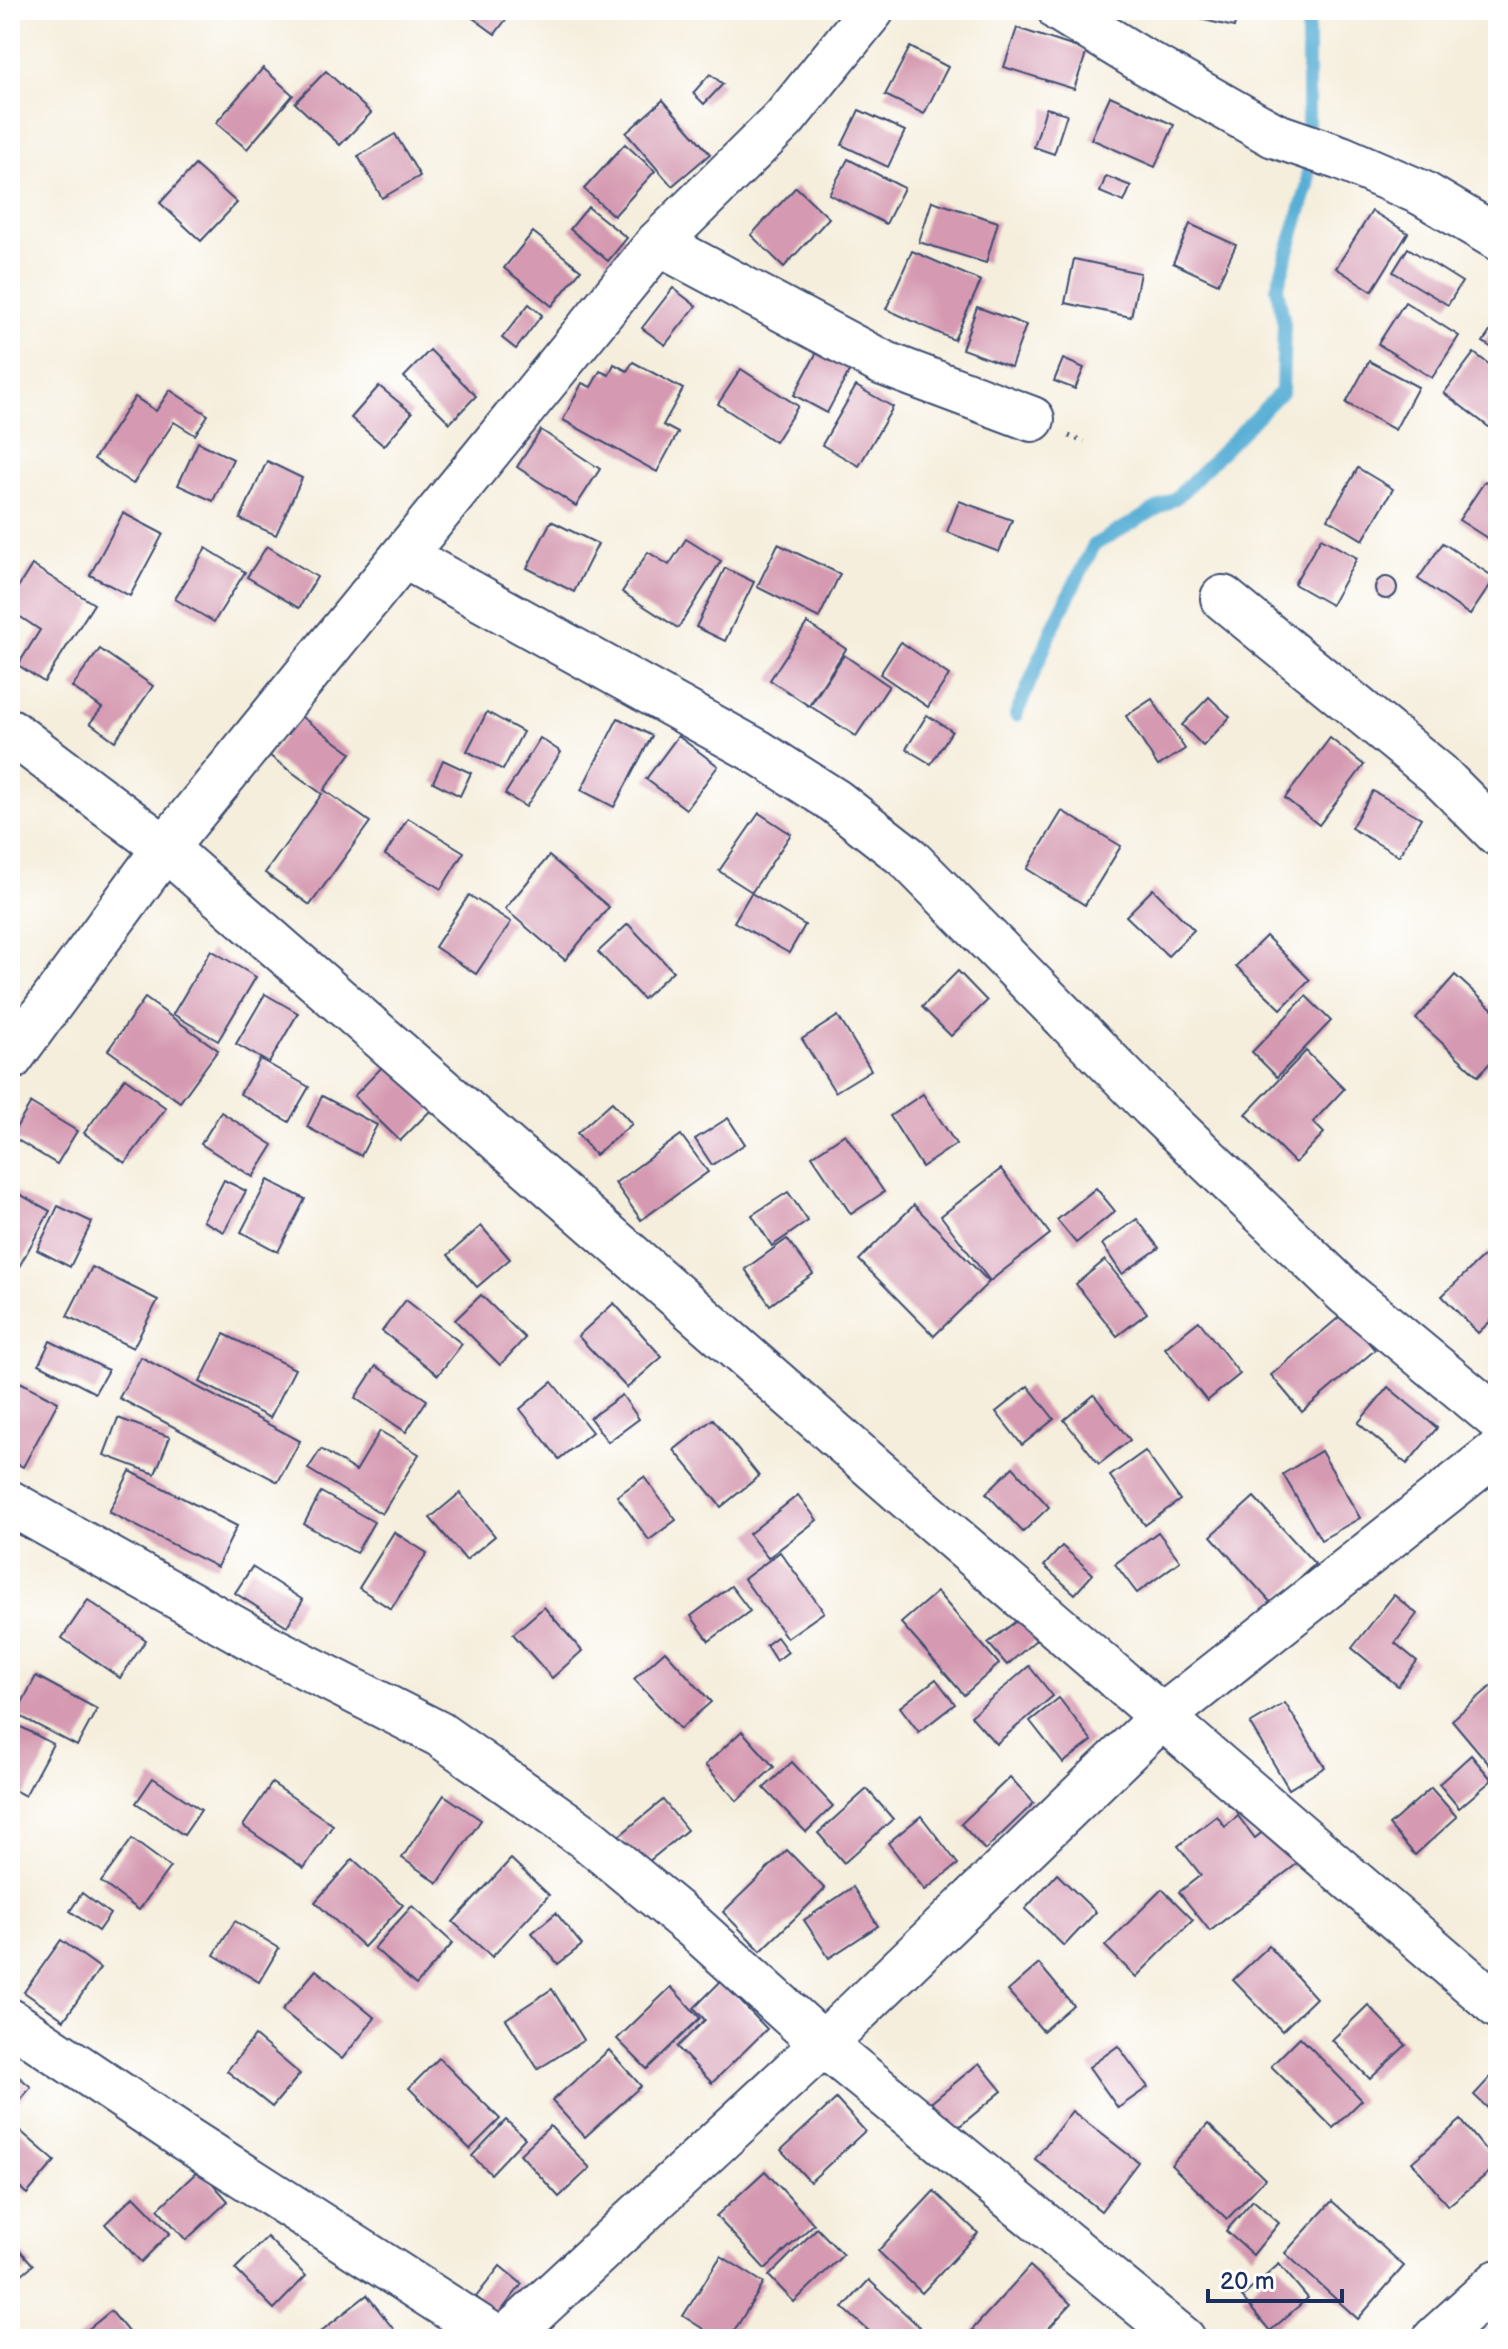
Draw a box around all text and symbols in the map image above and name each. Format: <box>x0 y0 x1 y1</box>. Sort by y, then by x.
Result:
scale bar <box>1208 2253 1342 2303</box>
text: 20 m <box>1220 2267 1275 2296</box>

